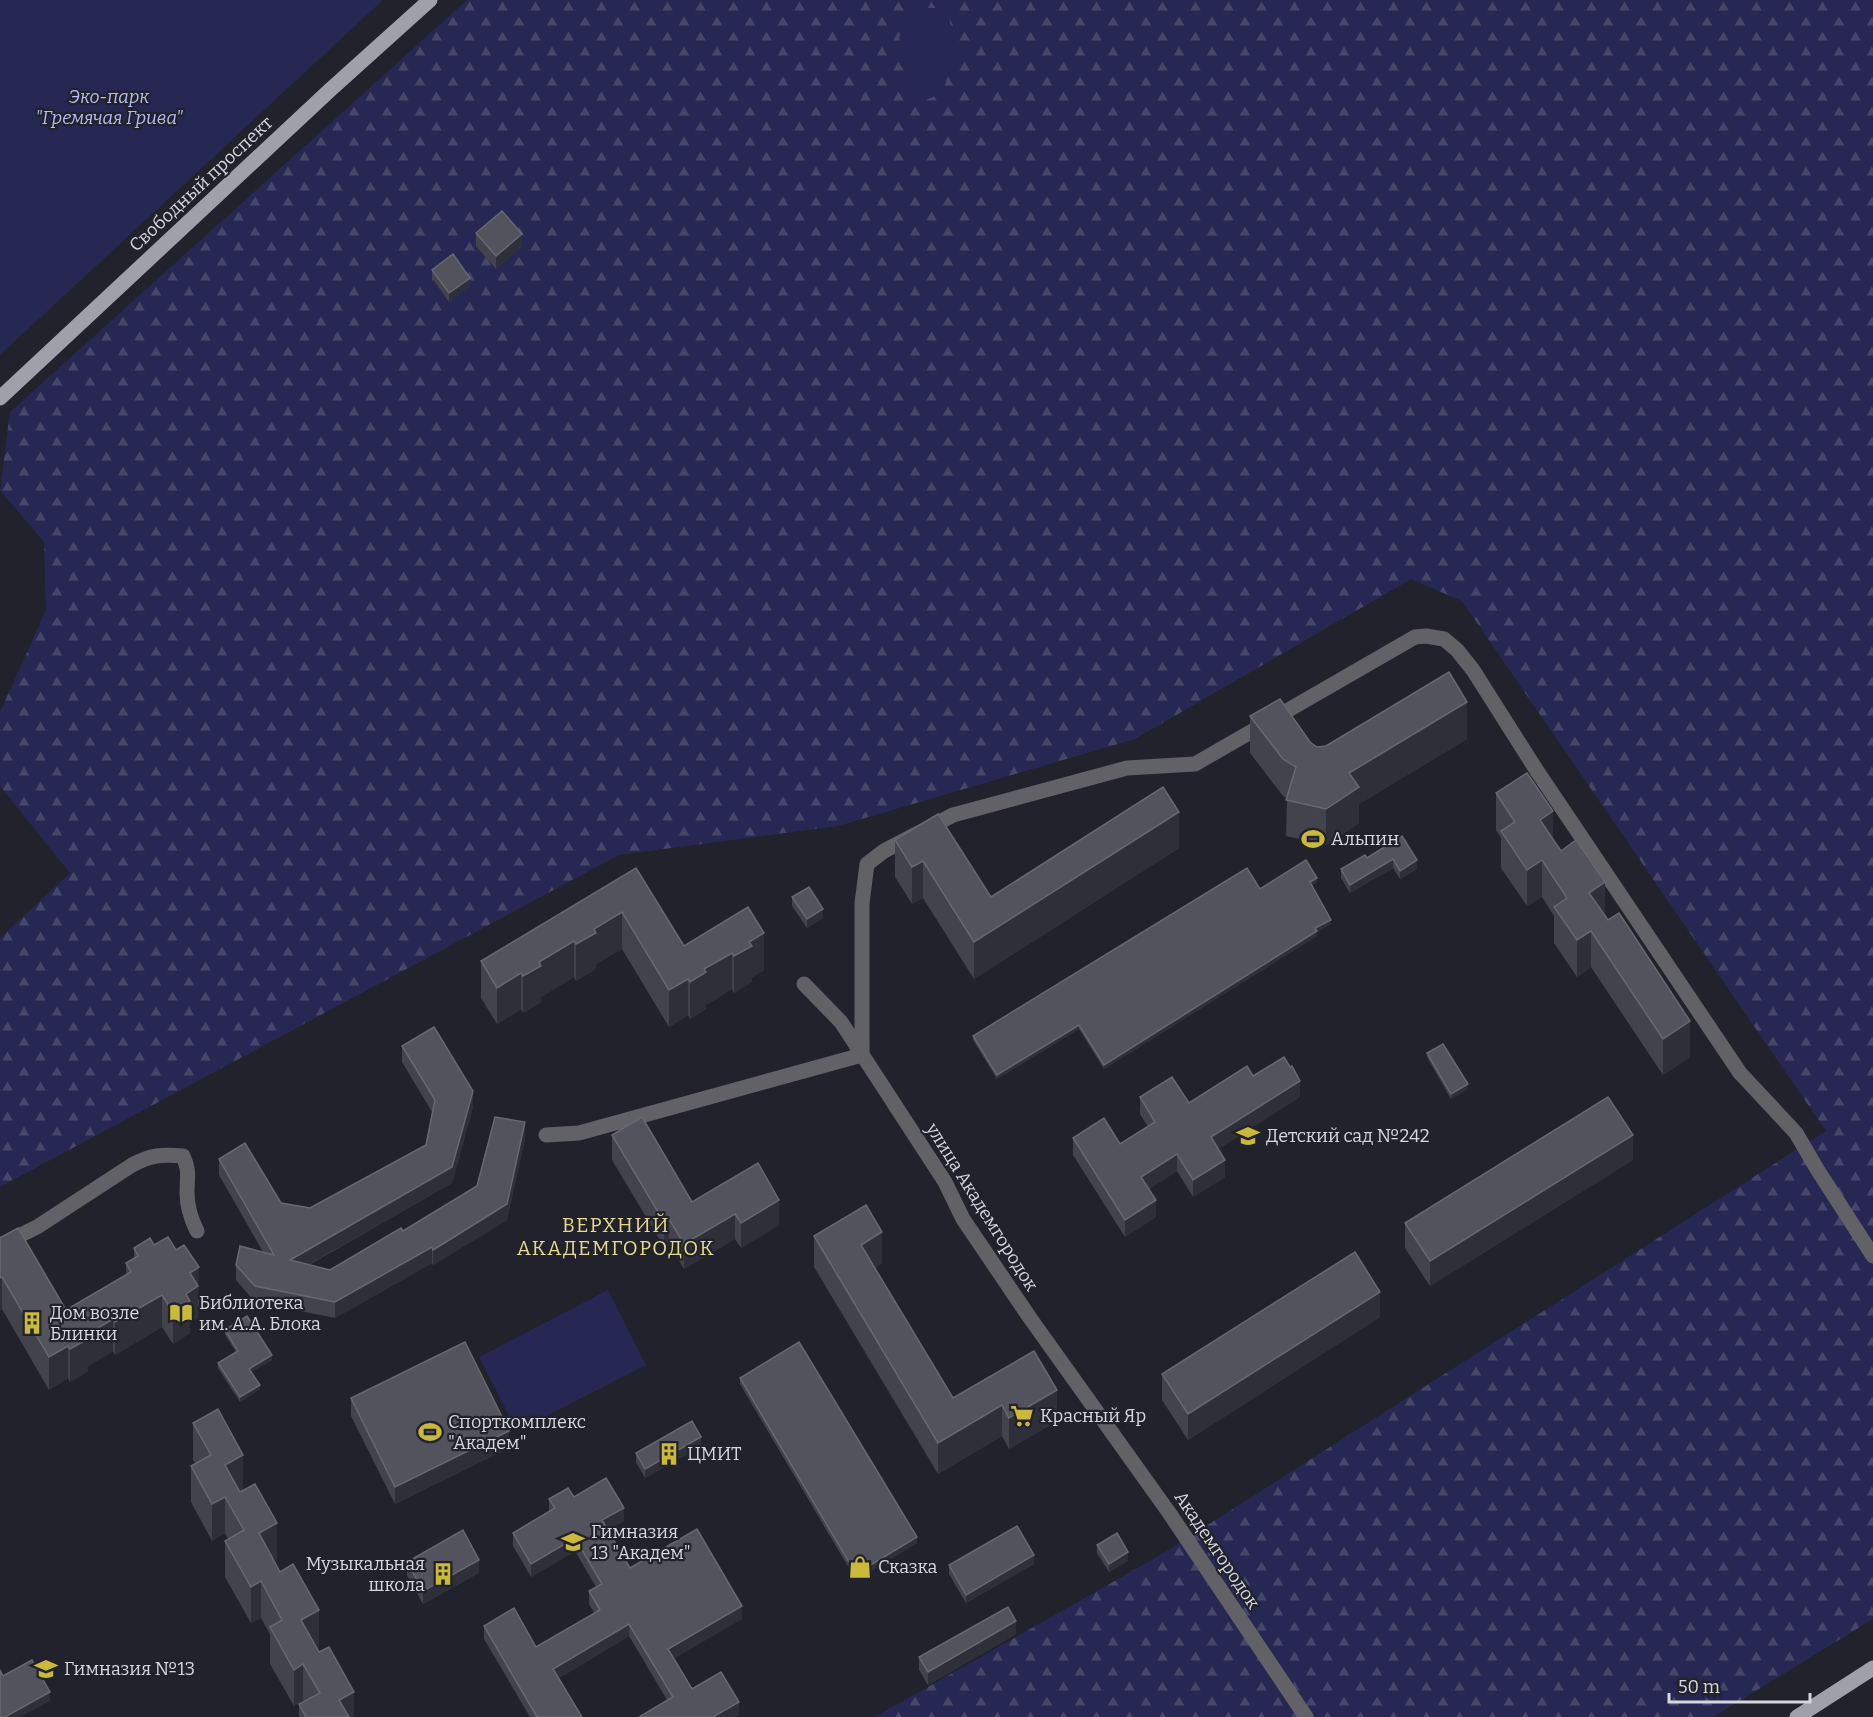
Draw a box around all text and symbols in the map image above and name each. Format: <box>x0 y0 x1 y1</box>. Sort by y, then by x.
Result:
park label: Эко-парк "Гремячая Грива" <box>35 86 183 129</box>
street label: Свободный проспект <box>125 112 277 256</box>
sports icon: Альпин <box>1300 826 1326 852</box>
place label: Альпин <box>1331 828 1399 850</box>
street label: улица Академгородок <box>921 1118 1043 1295</box>
school or university icon: Детский сад №242 <box>1235 1123 1261 1149</box>
place label: Детский сад №242 <box>1266 1125 1430 1147</box>
district label: ВЕРХНИЙ АКАДЕМГОРОДОК <box>517 1213 715 1260</box>
place label: Библиотека им. А.А. Блока <box>199 1292 321 1335</box>
library icon: Библиотека им. А.А. Блока <box>168 1300 194 1326</box>
place label: Дом возле Блинки <box>50 1302 139 1345</box>
building icon: Дом возле Блинки <box>19 1310 45 1336</box>
supermarket icon: Красный Яр <box>1009 1403 1035 1429</box>
place label: Красный Яр <box>1040 1405 1146 1427</box>
place label: Спорткомплекс "Академ" <box>448 1411 586 1454</box>
sports icon: Спорткомплекс "Академ" <box>417 1419 443 1445</box>
building icon: ЦМИТ <box>656 1441 682 1467</box>
place label: ЦМИТ <box>687 1443 742 1465</box>
street label: Академгородок <box>1169 1487 1265 1613</box>
place label: Гимназия 13 "Академ" <box>591 1521 691 1564</box>
school or university icon: Гимназия 13 "Академ" <box>560 1529 586 1555</box>
place label: Музыкальная школа <box>306 1553 425 1596</box>
shop icon: Сказка <box>847 1554 873 1580</box>
place label: Сказка <box>878 1556 937 1578</box>
building icon: Музыкальная школа <box>430 1561 456 1587</box>
school or university icon: Гимназия №13 <box>33 1656 59 1682</box>
place label: Гимназия №13 <box>64 1658 195 1680</box>
scale bar <box>1669 1666 1810 1704</box>
text: 50 m <box>1678 1676 1720 1698</box>

